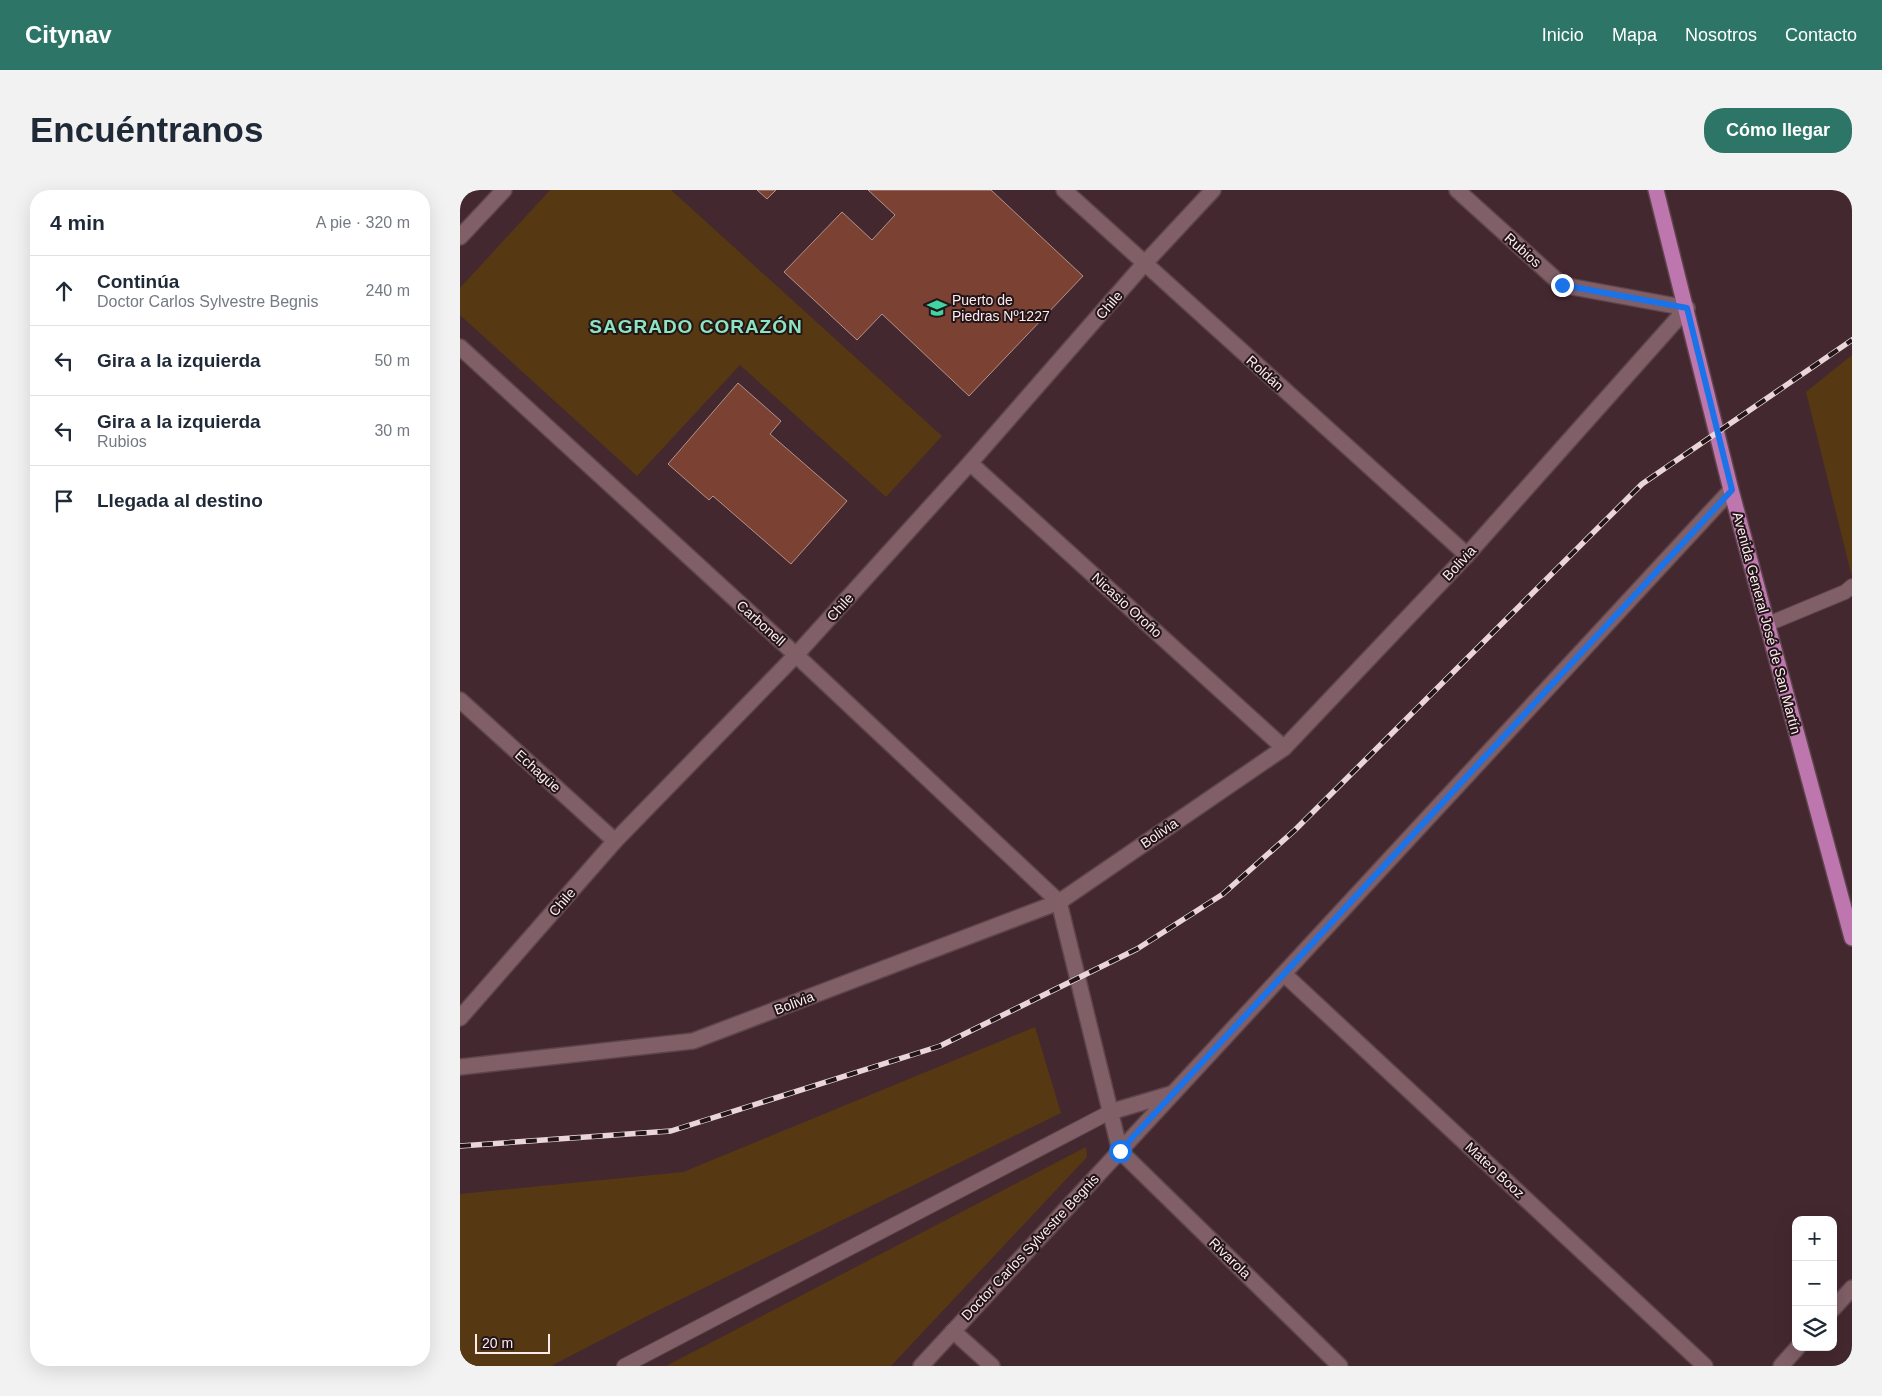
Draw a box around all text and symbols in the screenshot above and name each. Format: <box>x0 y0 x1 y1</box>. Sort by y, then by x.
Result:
text: Citynav <box>25 21 112 48</box>
text: Inicio <box>1542 25 1584 45</box>
text: Mapa <box>1612 25 1657 45</box>
text: Nosotros <box>1685 25 1757 45</box>
text: Contacto <box>1785 25 1857 45</box>
button: Cómo llegar <box>1704 108 1852 153</box>
text: Encuéntranos <box>30 110 263 149</box>
text: 4 min <box>50 211 105 234</box>
text: A pie · 320 m <box>316 214 410 231</box>
street label: Rubios <box>1501 229 1545 271</box>
text: Continúa <box>97 271 179 292</box>
route end <box>1551 274 1574 297</box>
icon: ahead <box>50 277 78 305</box>
text: 240 m <box>366 282 410 299</box>
street label: Chile <box>1092 288 1126 322</box>
place label: Puerto de Piedras Nº1227 <box>952 292 1050 324</box>
text: Doctor Carlos Sylvestre Begnis <box>97 293 318 310</box>
school or university icon: Puerto de Piedras Nº1227 <box>926 297 948 319</box>
district label: SAGRADO CORAZÓN <box>589 316 803 337</box>
icon: left <box>50 347 78 375</box>
text: Gira a la izquierda <box>97 350 261 371</box>
text: 50 m <box>374 352 410 369</box>
street label: Roldán <box>1243 352 1287 394</box>
text: Gira a la izquierda <box>97 411 261 432</box>
icon: left <box>50 417 78 445</box>
text: 30 m <box>374 422 410 439</box>
text: Rubios <box>97 433 147 450</box>
icon: arrive <box>50 487 78 515</box>
text: Llegada al destino <box>97 490 263 511</box>
street label: Avenida General José de San Martín <box>1730 510 1804 736</box>
street label: Bolivia <box>1439 542 1479 584</box>
street label: Nicasio Oroño <box>1089 569 1165 641</box>
street label: Chile <box>823 590 857 624</box>
street label: Carbonell <box>733 597 789 649</box>
street label: Echagüe <box>512 747 564 796</box>
street label: Bolivia <box>1137 815 1181 851</box>
street label: Chile <box>545 885 579 919</box>
street label: Bolivia <box>772 988 816 1018</box>
street label: Mateo Booz <box>1462 1139 1528 1201</box>
route start <box>1109 1140 1132 1163</box>
street label: Doctor Carlos Sylvestre Begnis <box>958 1171 1102 1323</box>
map controls <box>1792 1216 1837 1351</box>
button: + <box>1792 1216 1837 1261</box>
street label: Rivarola <box>1206 1234 1254 1282</box>
button: − <box>1792 1261 1837 1306</box>
button: layers <box>1792 1306 1837 1351</box>
scale bar <box>475 1331 550 1354</box>
text: 20 m <box>482 1335 513 1351</box>

